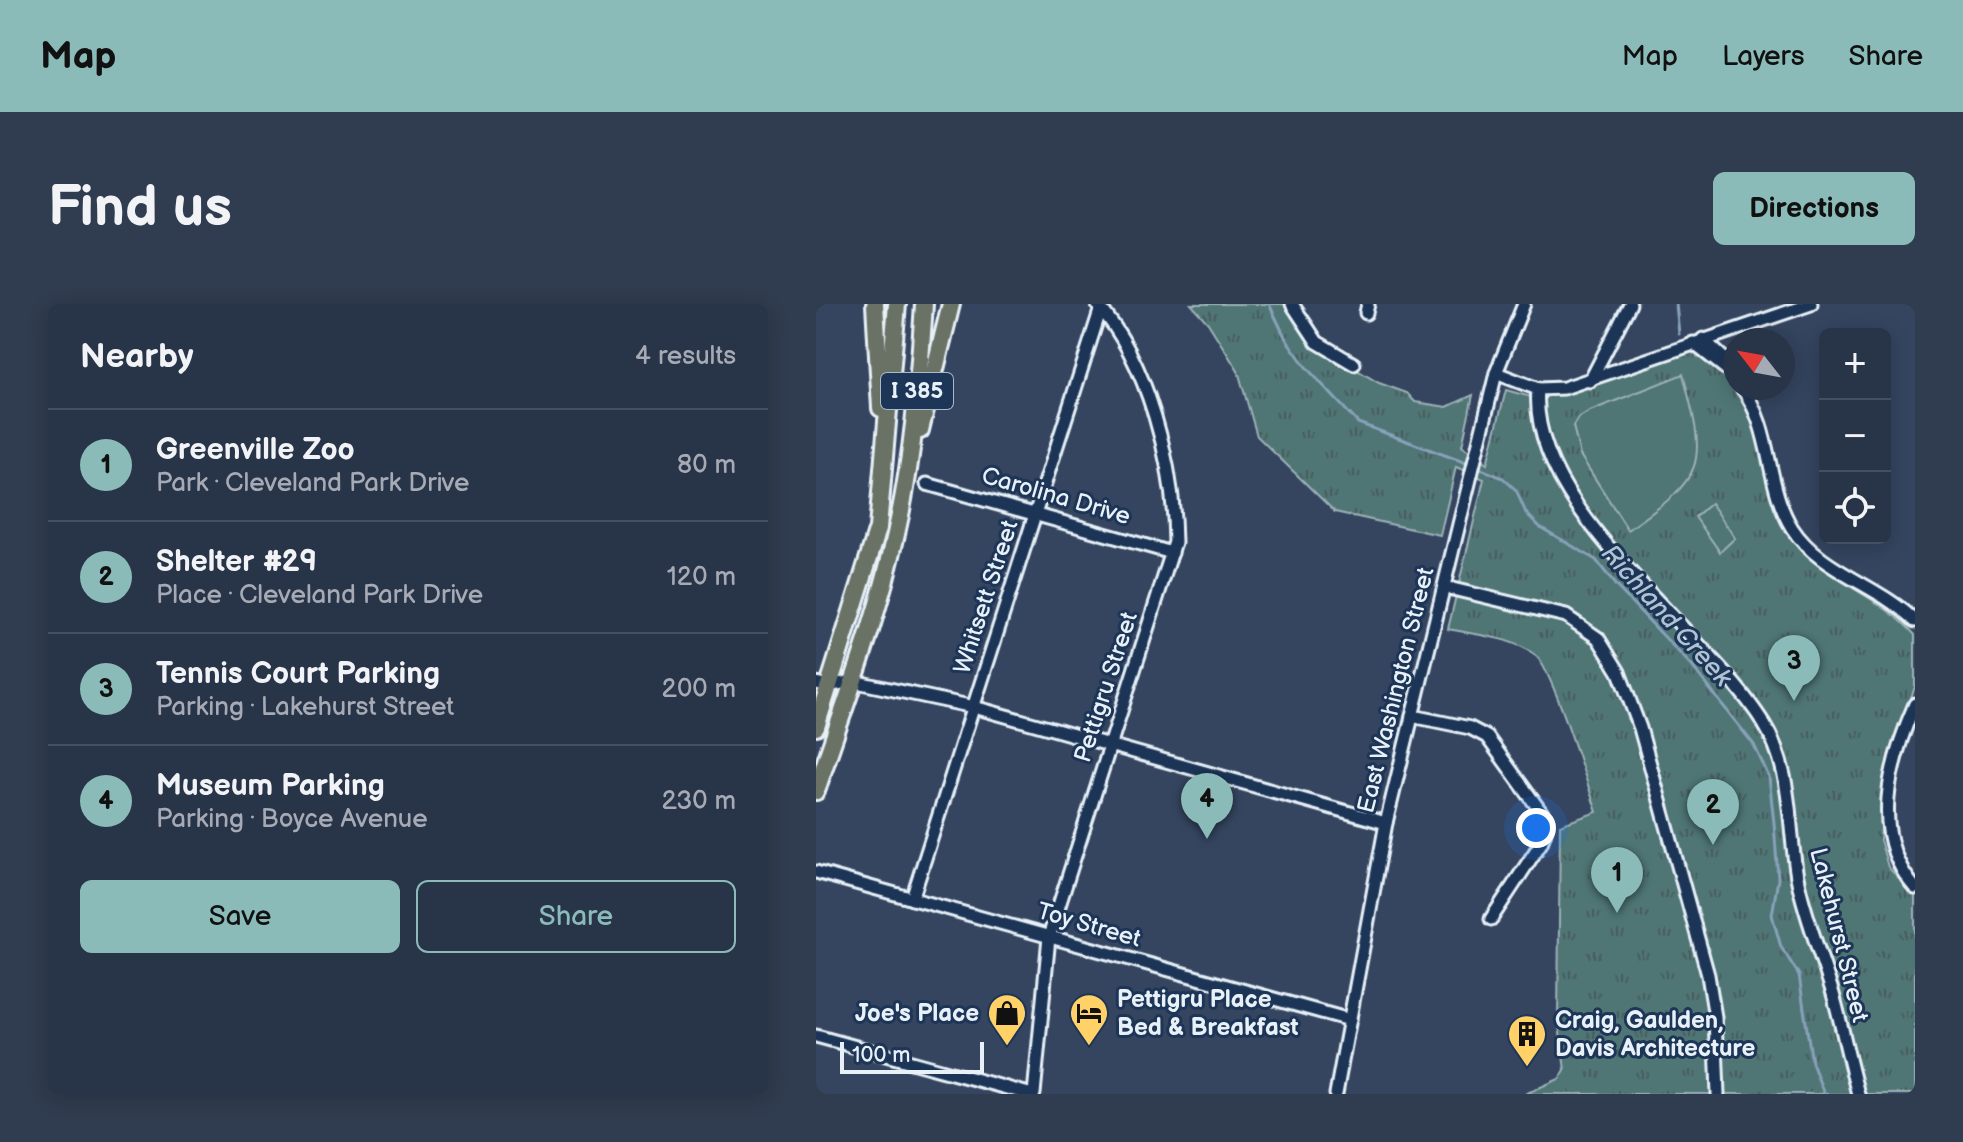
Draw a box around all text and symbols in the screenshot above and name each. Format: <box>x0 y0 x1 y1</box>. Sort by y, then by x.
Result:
text: Map <box>40 34 116 79</box>
text: Map <box>1622 40 1678 73</box>
text: Layers <box>1722 40 1805 73</box>
text: Share <box>1849 40 1923 73</box>
button: Directions <box>1713 172 1915 245</box>
text: Find us <box>48 175 232 242</box>
north arrow <box>1723 328 1795 400</box>
map controls <box>1819 328 1891 544</box>
button: + <box>1819 328 1891 400</box>
text: Nearby <box>80 336 194 377</box>
text: 4 results <box>635 341 736 372</box>
road number: I 385 <box>881 373 953 409</box>
button: − <box>1819 400 1891 472</box>
text: Greenville Zoo <box>156 432 355 468</box>
text: 1 <box>101 450 111 481</box>
text: 80 m <box>677 450 736 481</box>
street label: Carolina Drive <box>978 461 1134 531</box>
text: Park · Cleveland Park Drive <box>156 468 469 499</box>
button: locate <box>1819 472 1891 544</box>
street label: Whitsett Street <box>948 516 1025 677</box>
water label: Richland Creek <box>1594 539 1739 694</box>
text: Shelter #29 <box>156 544 317 580</box>
text: 2 <box>98 562 114 593</box>
text: 120 m <box>667 562 736 593</box>
street label: East Washington Street <box>1351 564 1441 816</box>
text: Place · Cleveland Park Drive <box>156 580 483 611</box>
street label: Pettigru Street <box>1068 608 1144 766</box>
pin: 3 <box>1768 635 1820 701</box>
text: Tennis Court Parking <box>156 656 440 692</box>
text: 3 <box>98 674 114 705</box>
text: 200 m <box>662 674 736 705</box>
text: Parking · Lakehurst Street <box>156 692 454 723</box>
text: Museum Parking <box>156 768 385 804</box>
pin: 4 <box>1181 773 1233 839</box>
pin: 2 <box>1687 779 1739 845</box>
text: 4 <box>98 786 114 817</box>
text: 230 m <box>661 786 736 817</box>
text: Parking · Boyce Avenue <box>156 804 428 835</box>
your location <box>1516 808 1556 848</box>
street label: Lakehurst Street <box>1803 845 1875 1026</box>
pin: 1 <box>1591 847 1643 913</box>
button: Save <box>80 880 400 953</box>
button: Share <box>416 880 736 953</box>
street label: Toy Street <box>1034 896 1145 954</box>
place label: Pettigru Place Bed & Breakfast <box>1117 985 1299 1042</box>
shop icon: Joe's Place <box>986 992 1028 1047</box>
hotel icon: Pettigru Place Bed & Breakfast <box>1068 992 1110 1047</box>
place label: Joe's Place <box>855 999 979 1028</box>
place label: Craig, Gaulden, Davis Architecture <box>1555 1006 1755 1063</box>
building icon: Craig, Gaulden, Davis Architecture <box>1506 1013 1548 1068</box>
scale bar <box>840 1038 984 1074</box>
text: 100 m <box>852 1042 911 1069</box>

